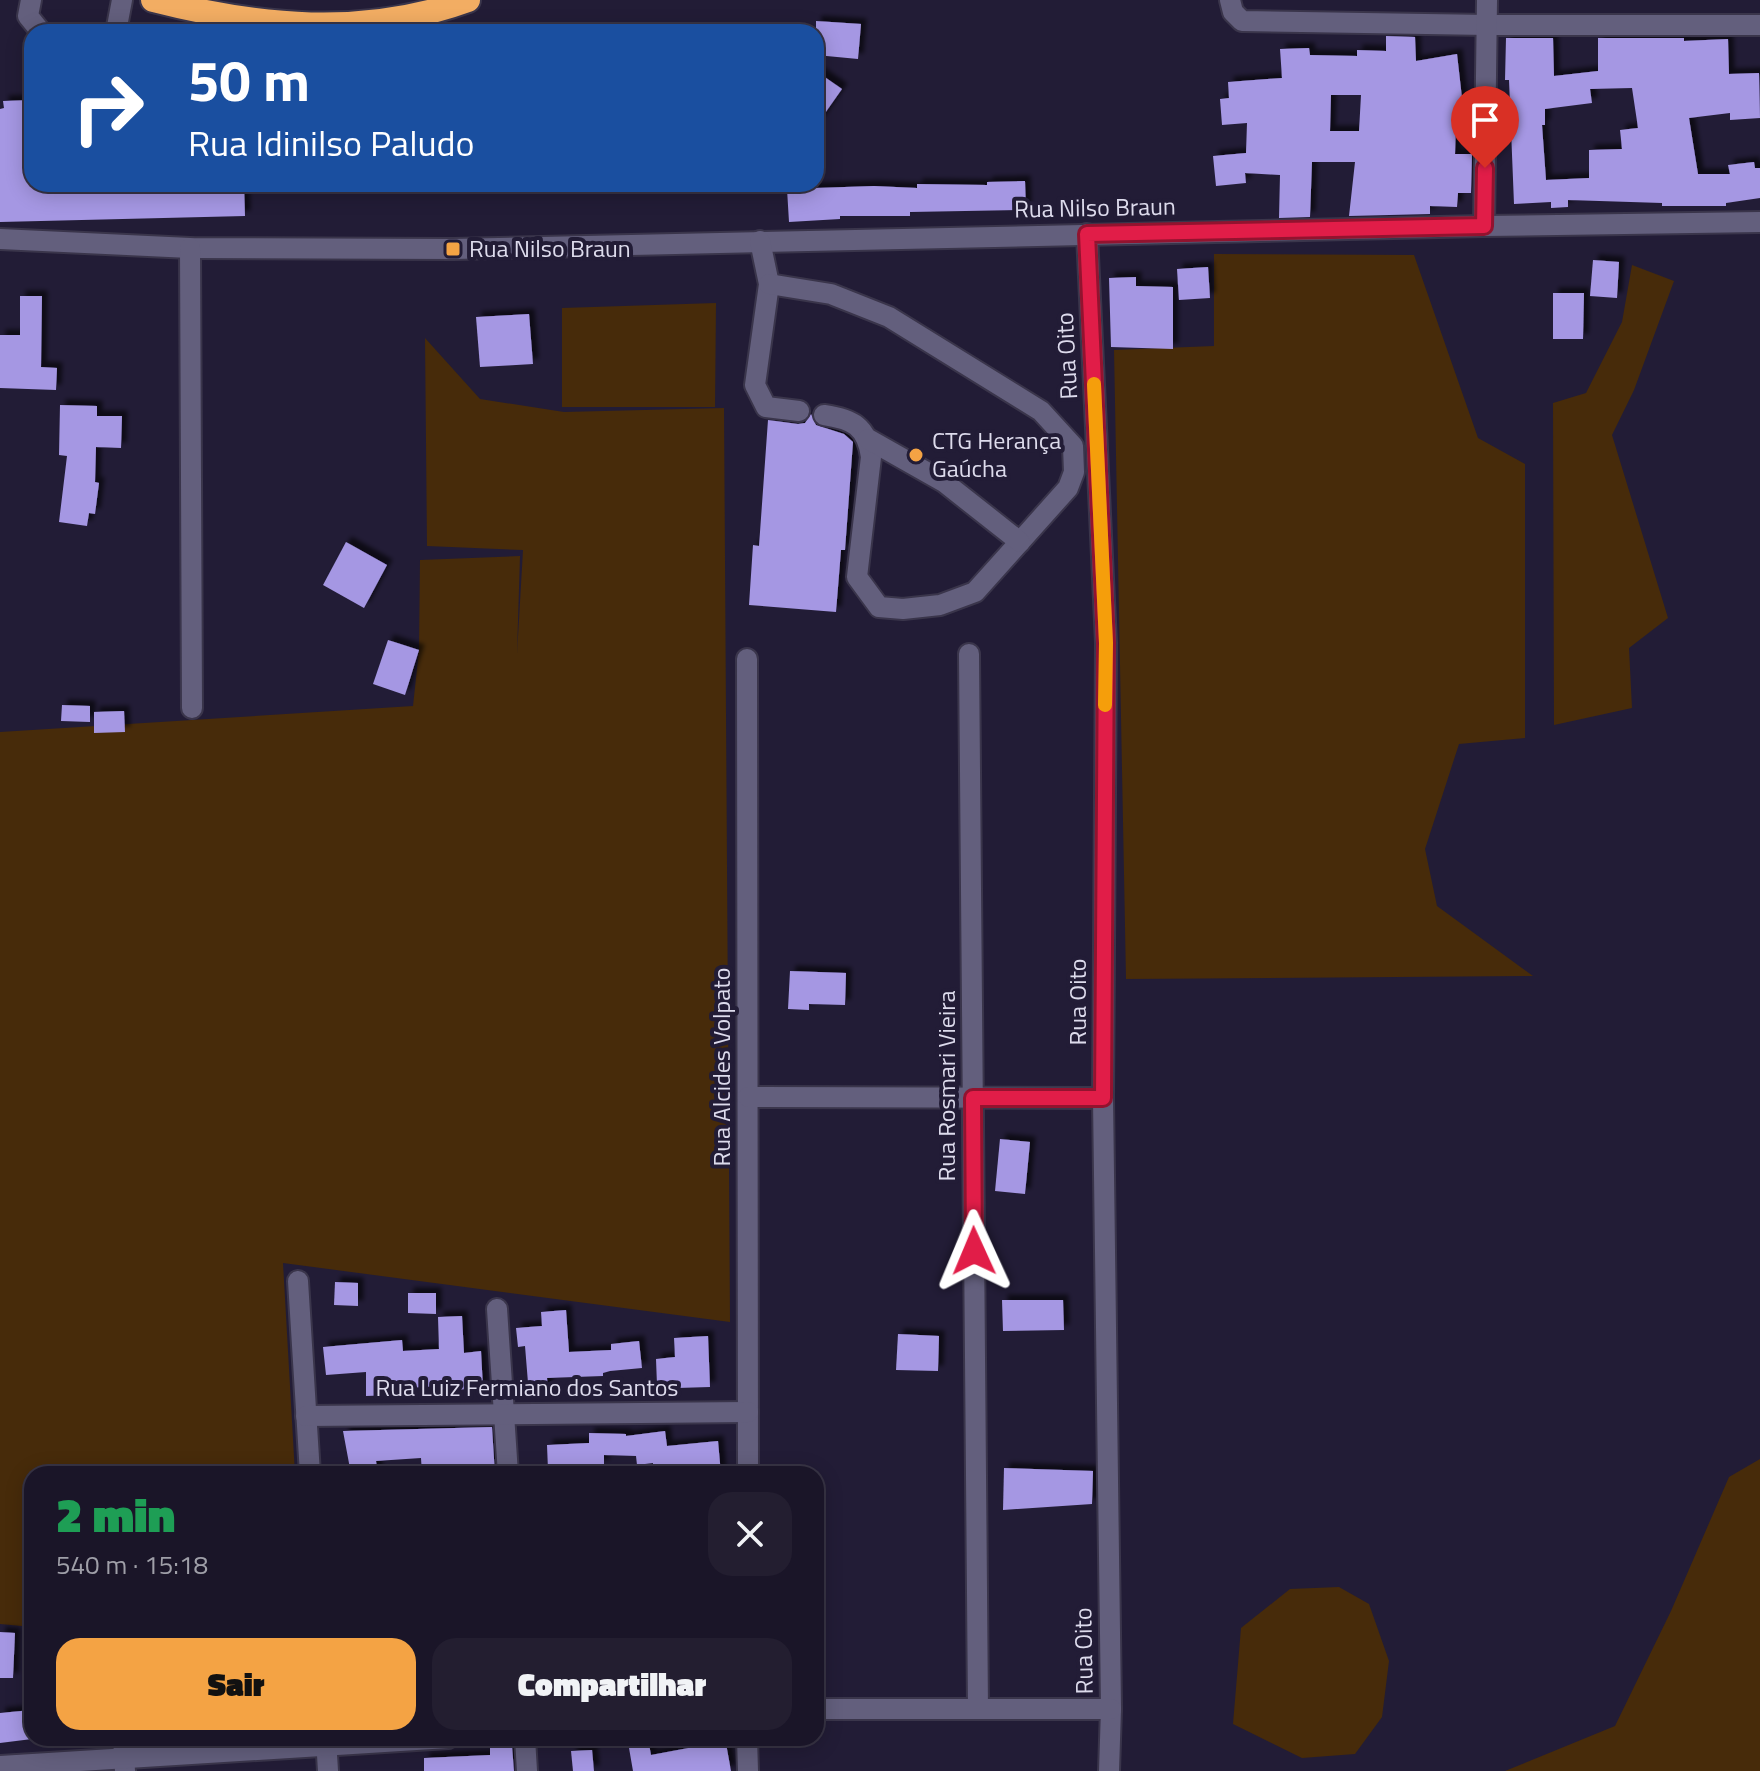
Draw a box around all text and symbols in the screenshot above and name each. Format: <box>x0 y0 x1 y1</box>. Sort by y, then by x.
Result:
text: 50 m <box>188 38 310 123</box>
icon: right <box>56 56 160 160</box>
pin <box>1451 86 1519 168</box>
icon: arrive <box>1463 98 1507 142</box>
text: Rua Idinilso Paludo <box>188 115 475 170</box>
street label: Rua Nilso Braun <box>1014 188 1176 226</box>
place label: Rua Nilso Braun <box>469 230 631 266</box>
marker: Rua Nilso Braun <box>444 240 462 258</box>
street label: Rua Oito <box>1046 312 1086 400</box>
place label: CTG Herança Gaúcha <box>932 422 1061 486</box>
marker: CTG Herança Gaúcha <box>907 446 925 464</box>
street label: Rua Oito <box>1059 959 1095 1045</box>
street label: Rua Alcides Volpato <box>703 968 739 1166</box>
street label: Rua Rosmari Vieira <box>928 990 964 1182</box>
position arrow <box>932 1209 1016 1293</box>
street label: Rua Luiz Fermiano dos Santos <box>375 1369 679 1405</box>
text: 2 min <box>56 1478 175 1551</box>
button: close <box>708 1492 792 1576</box>
text: 540 m · 15:18 <box>56 1545 208 1584</box>
street label: Rua Oito <box>1064 1607 1102 1695</box>
button: Sair <box>56 1638 416 1730</box>
button: Compartilhar <box>432 1638 792 1730</box>

